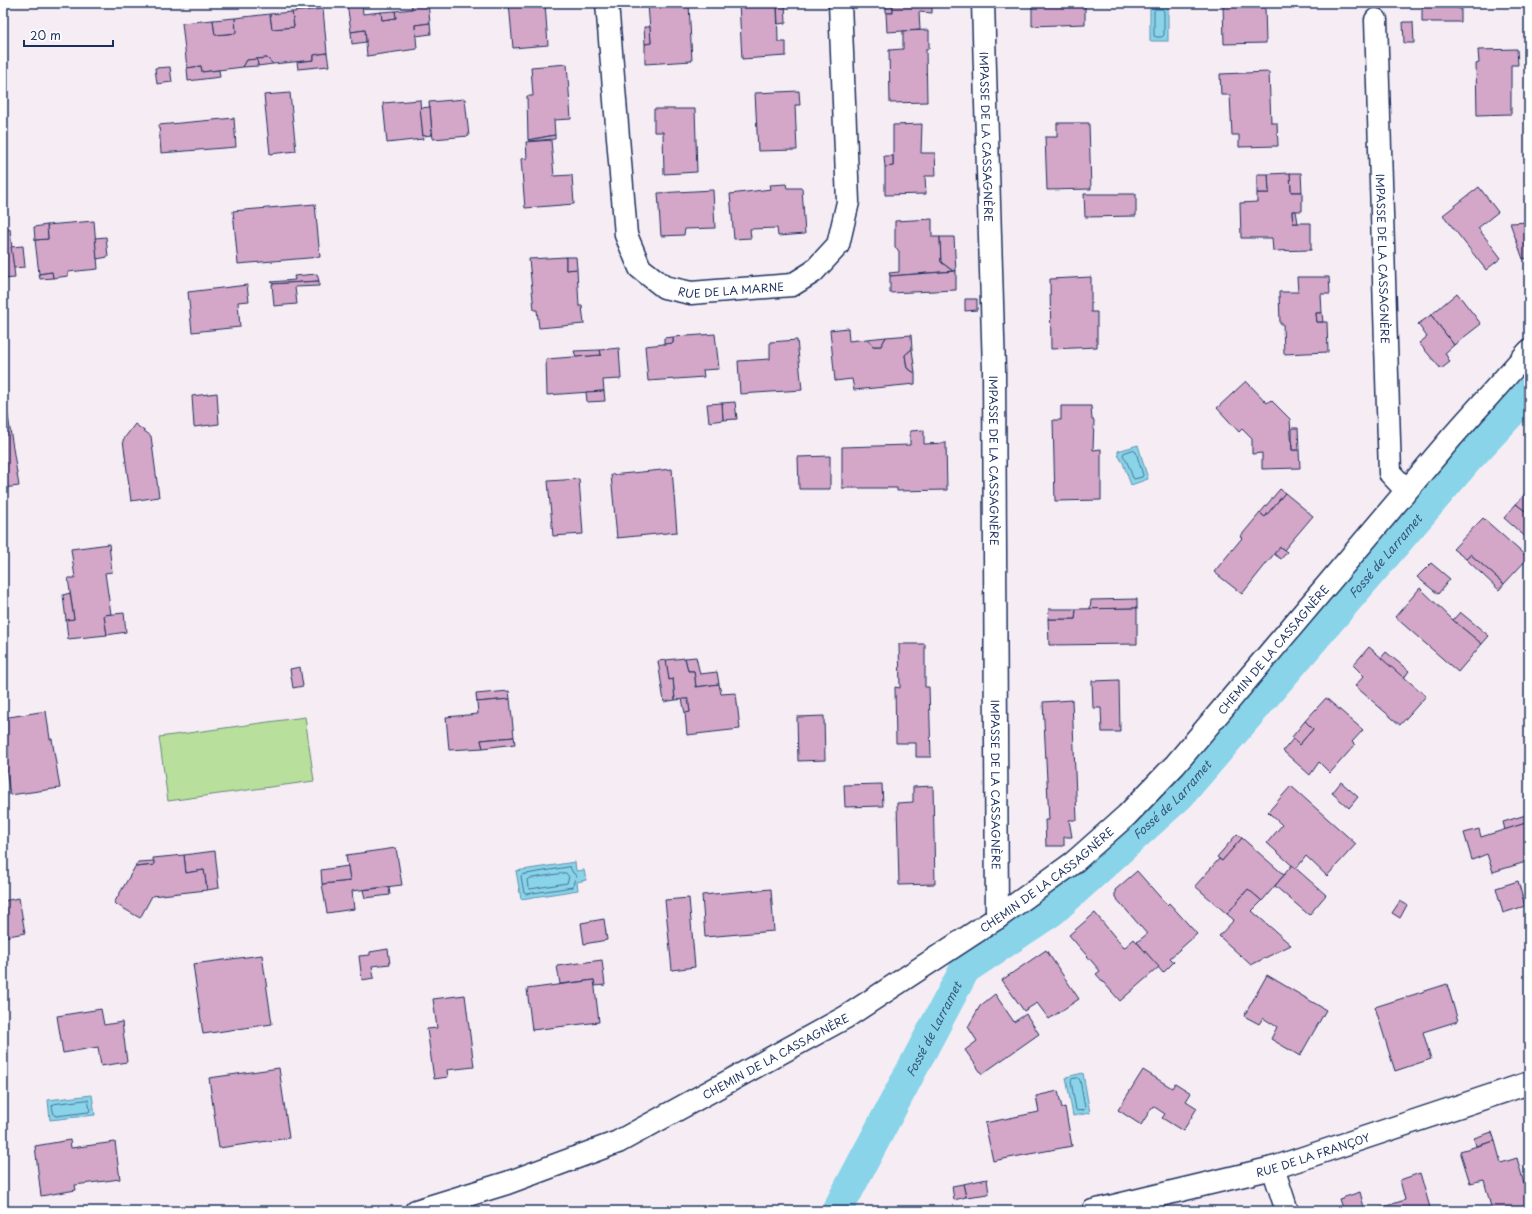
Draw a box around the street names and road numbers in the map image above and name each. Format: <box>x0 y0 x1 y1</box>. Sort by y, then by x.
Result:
street label: IMPASSE DE LA CASSAGNÈRE <box>976 52 998 222</box>
street label: IMPASSE DE LA CASSAGNÈRE <box>1372 174 1395 344</box>
street label: RUE DE LA MARNE <box>677 277 785 302</box>
street label: IMPASSE DE LA CASSAGNÈRE <box>986 376 1003 546</box>
street label: CHEMIN DE LA CASSAGNÈRE <box>1213 581 1332 718</box>
street label: IMPASSE DE LA CASSAGNÈRE <box>987 700 1005 870</box>
street label: CHEMIN DE LA CASSAGNÈRE <box>976 822 1117 936</box>
street label: CHEMIN DE LA CASSAGNÈRE <box>699 1009 852 1103</box>
street label: RUE DE LA FRANÇOY <box>1254 1128 1372 1180</box>

